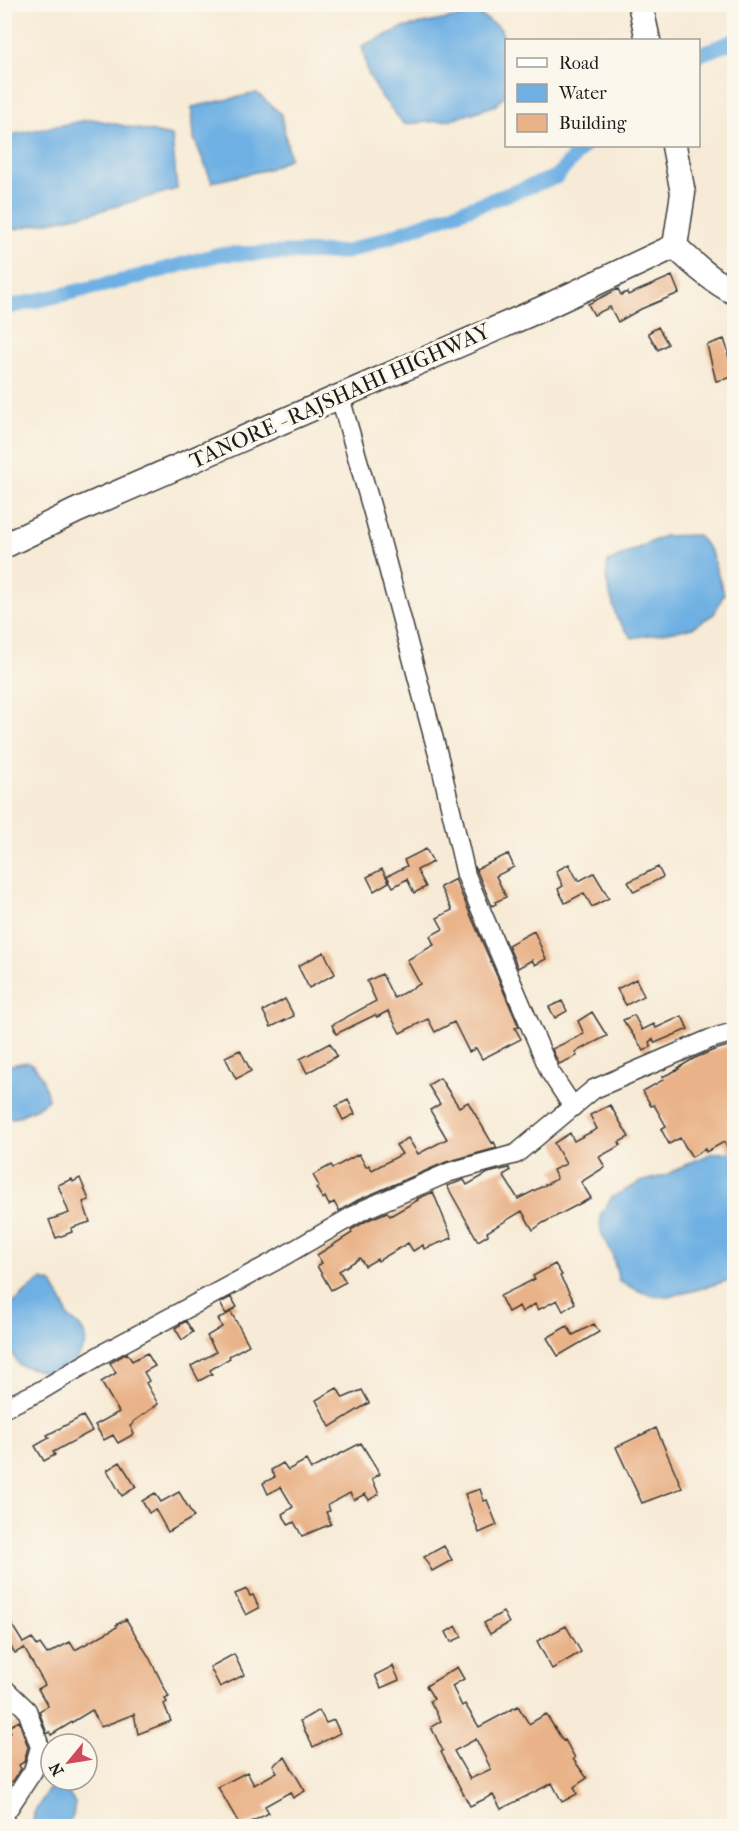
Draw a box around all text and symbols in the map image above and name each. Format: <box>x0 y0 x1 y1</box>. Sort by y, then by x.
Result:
legend <box>505 39 700 147</box>
text: Road <box>559 53 599 74</box>
text: Water <box>558 83 607 104</box>
text: Building <box>559 113 627 134</box>
street label: TANORE - RAJSHAHI HIGHWAY <box>186 317 495 474</box>
north arrow <box>39 1732 99 1792</box>
text: N <box>45 1758 68 1779</box>

